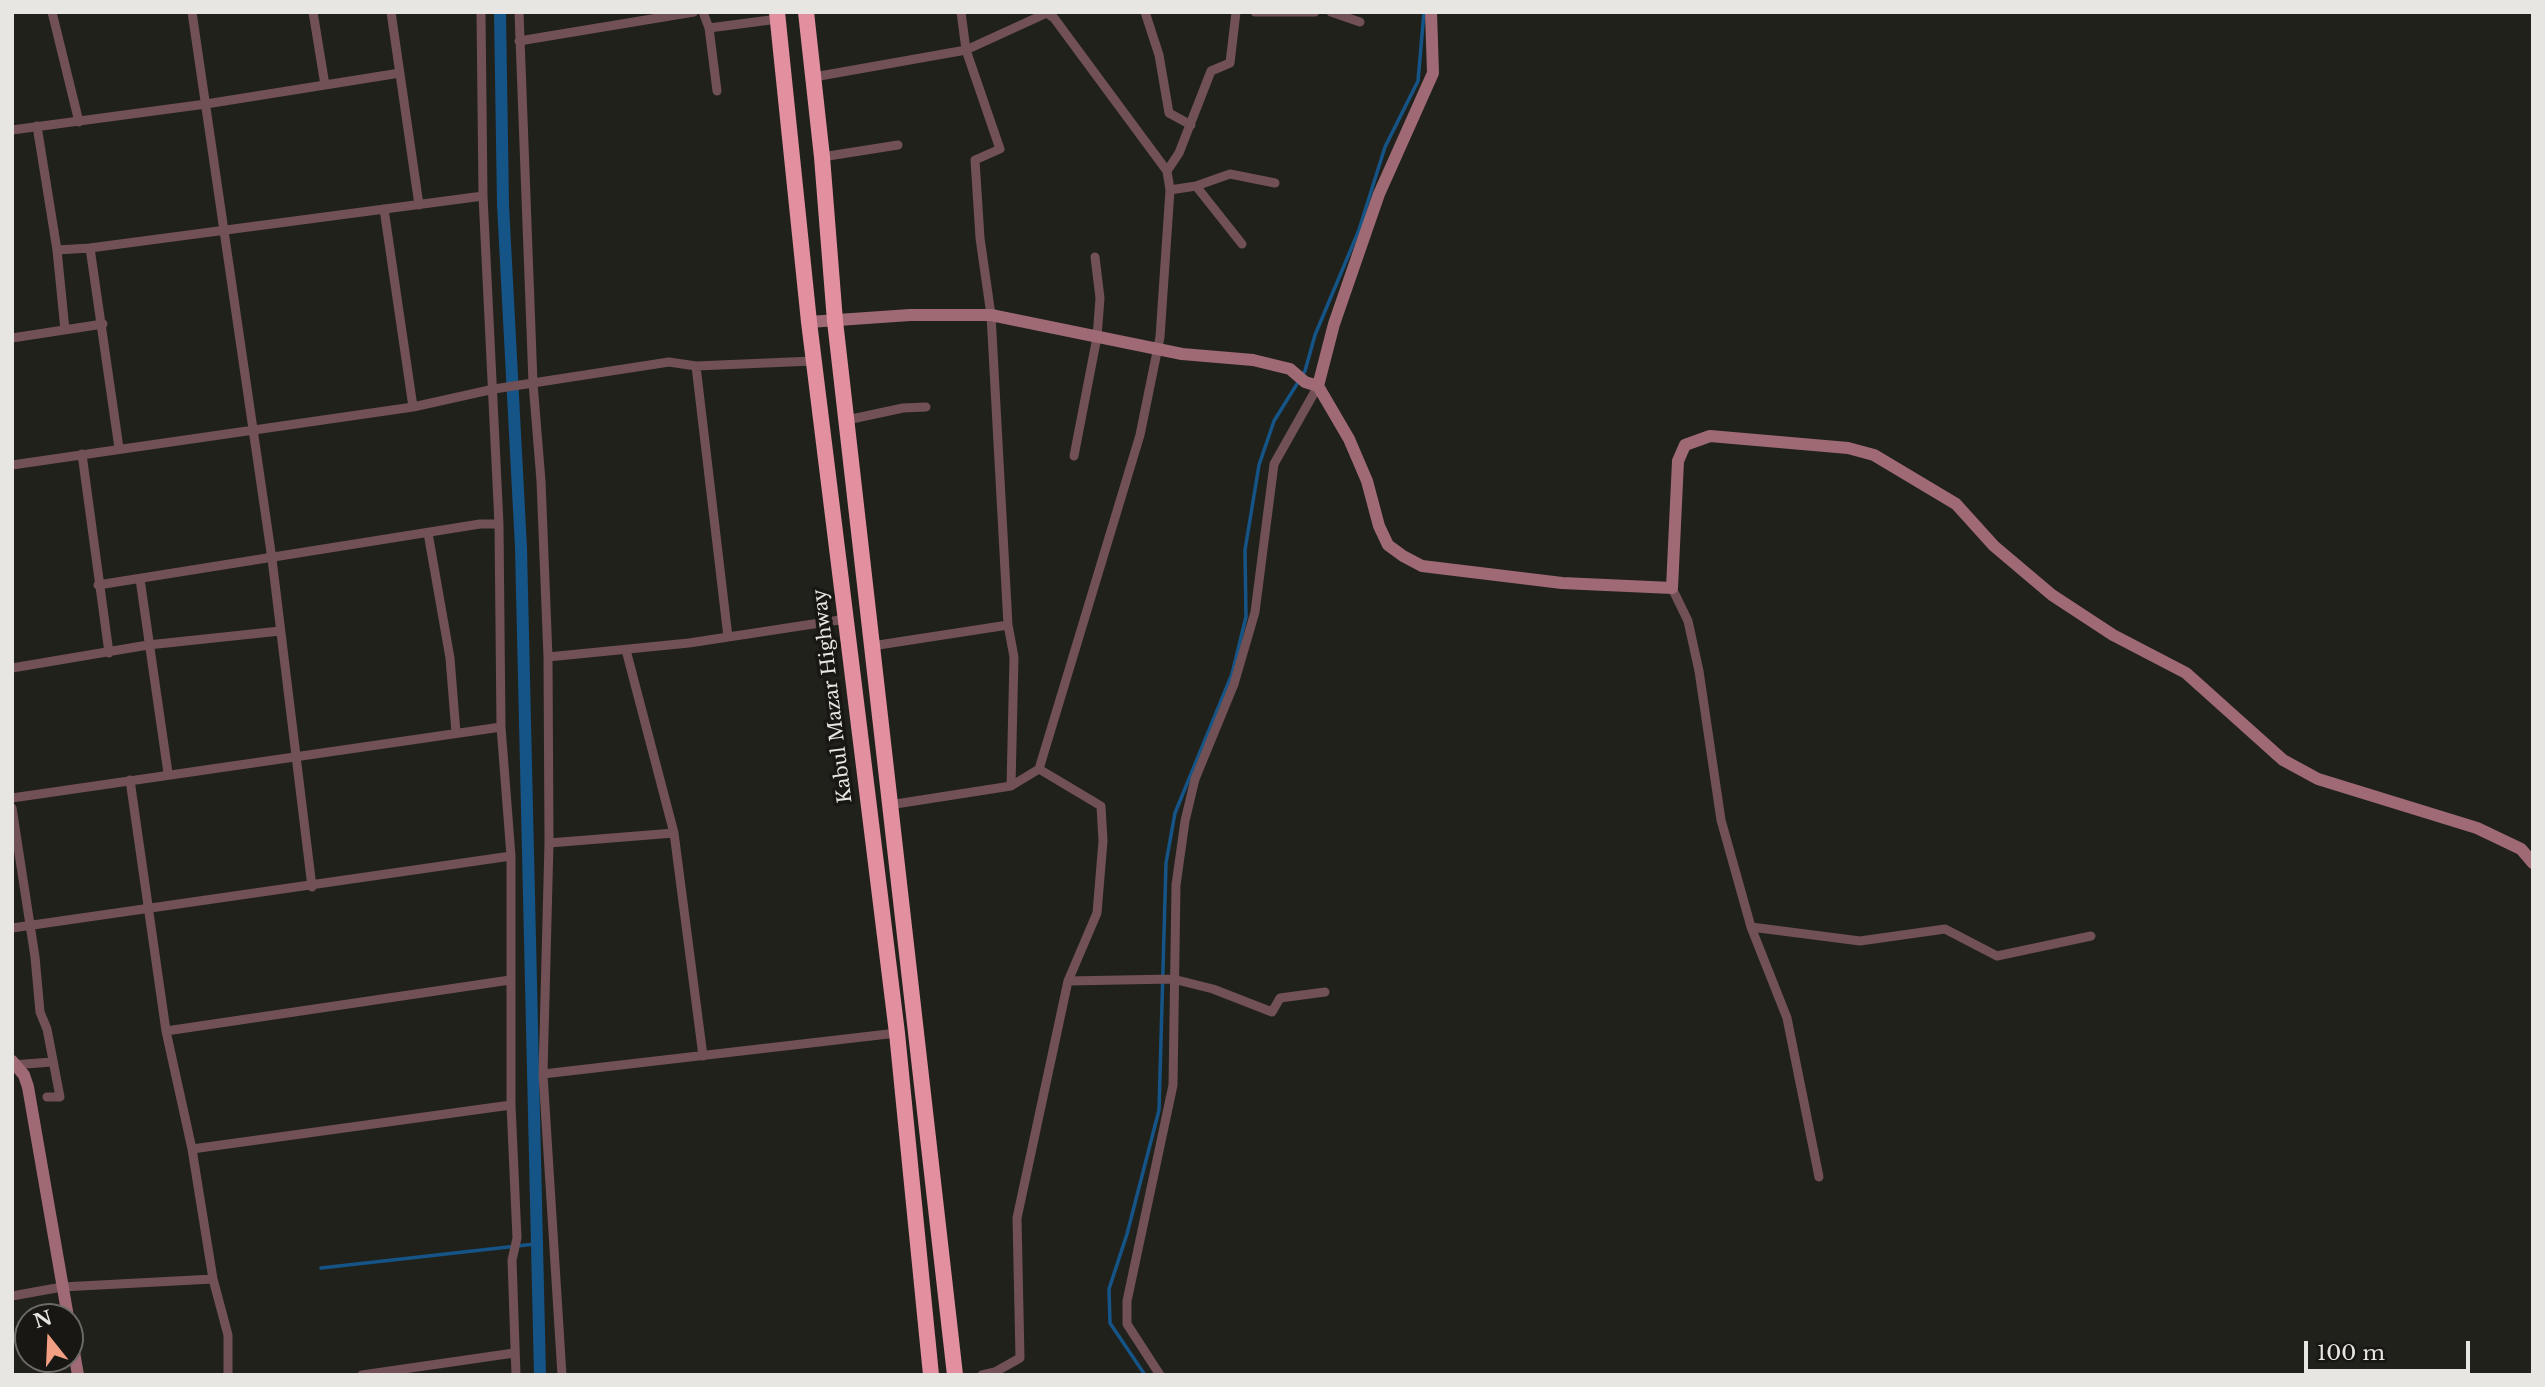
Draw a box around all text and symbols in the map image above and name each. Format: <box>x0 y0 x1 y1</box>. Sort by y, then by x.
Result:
street label: Kabul Mazar Highway <box>809 588 857 804</box>
north arrow <box>14 1303 84 1373</box>
text: N <box>31 1306 55 1333</box>
scale bar <box>2307 1328 2473 1372</box>
text: 100 m <box>2317 1340 2385 1366</box>

